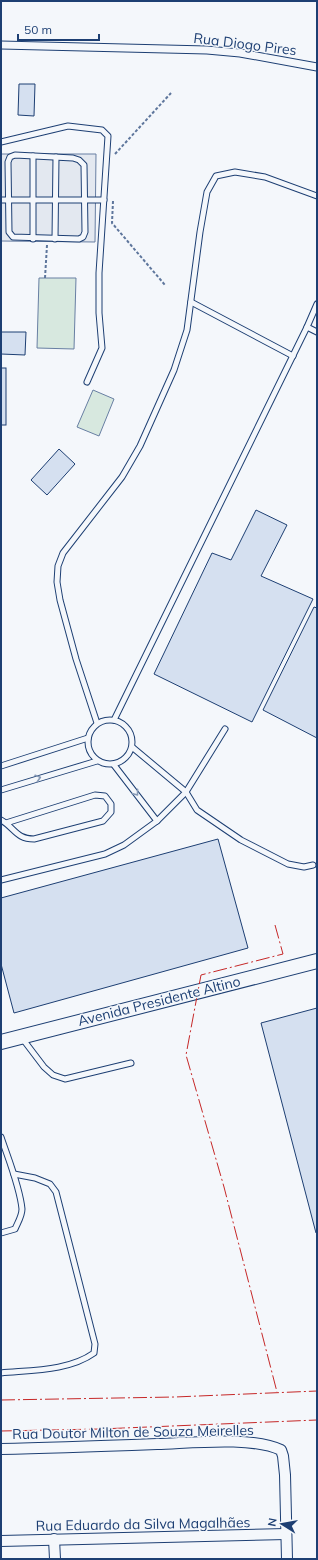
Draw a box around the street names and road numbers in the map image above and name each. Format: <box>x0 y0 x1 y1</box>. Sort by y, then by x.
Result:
street label: Rua Diogo Pires <box>192 29 298 59</box>
street label: Avenida Presidente Altino <box>76 972 242 1030</box>
street label: Rua Doutor Milton de Souza Meirelles <box>12 1421 254 1443</box>
street label: Rua Eduardo da Silva Magalhães <box>35 1513 251 1535</box>

